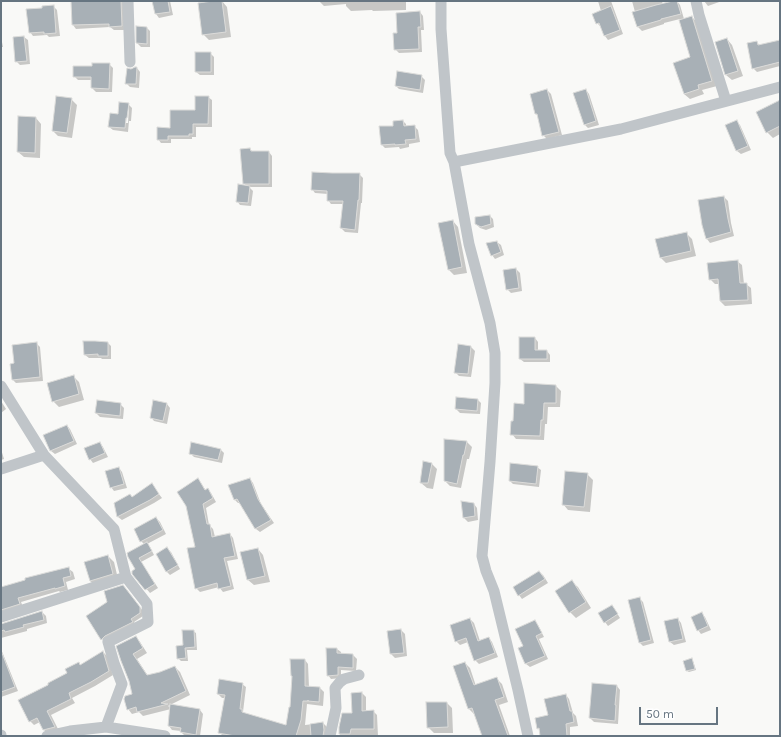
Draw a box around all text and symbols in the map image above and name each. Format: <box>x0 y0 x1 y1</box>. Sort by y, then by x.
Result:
scale bar <box>641 699 720 725</box>
text: 50 m <box>646 707 674 721</box>

